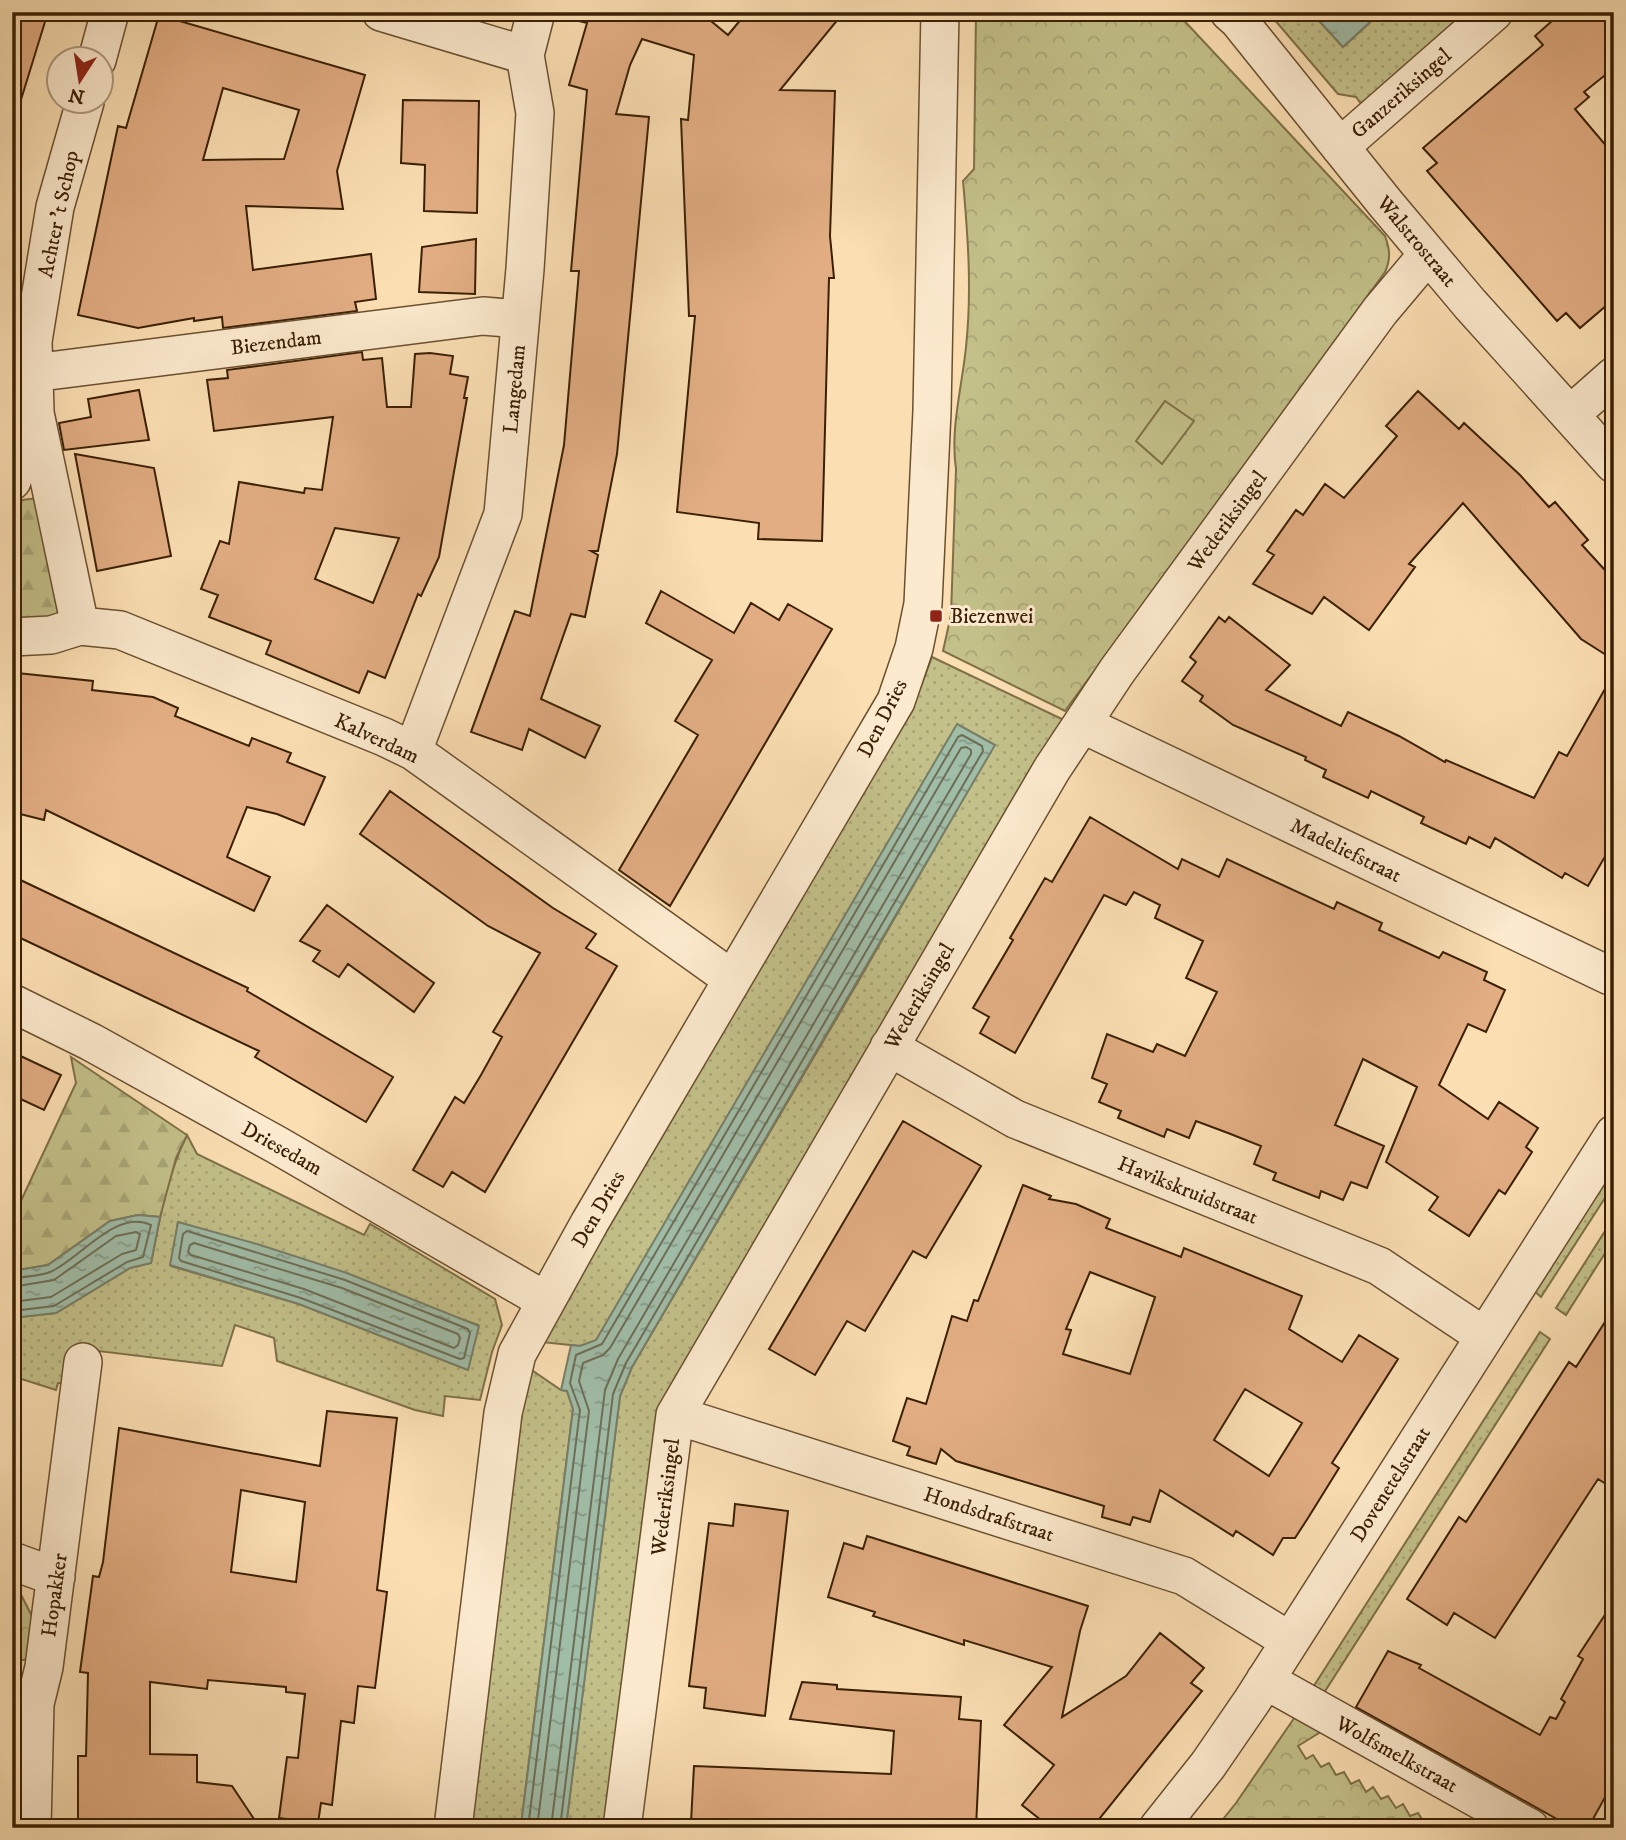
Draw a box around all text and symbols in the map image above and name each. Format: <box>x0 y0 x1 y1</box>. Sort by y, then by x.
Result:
street label: Ganzeriksingel <box>1346 43 1458 144</box>
north arrow <box>46 46 116 116</box>
text: N <box>66 82 87 108</box>
street label: Achter 't Schop <box>33 148 85 280</box>
street label: Walstrostraat <box>1370 190 1462 293</box>
street label: Biezendam <box>229 325 323 361</box>
street label: Langedam <box>498 343 532 435</box>
street label: Wederiksingel <box>1182 466 1274 578</box>
place label: Biezenwei <box>950 604 1034 630</box>
marker: Biezenwei <box>928 608 944 624</box>
street label: Den Dries <box>852 675 914 762</box>
street label: Kalverdam <box>330 708 423 770</box>
street label: Madeliefstraat <box>1286 813 1406 889</box>
street label: Wederiksingel <box>879 938 961 1055</box>
street label: Driesedam <box>237 1116 327 1182</box>
street label: Havikskruidstraat <box>1114 1151 1262 1231</box>
street label: Den Dries <box>567 1166 631 1253</box>
street label: Dovenetelstraat <box>1345 1422 1437 1547</box>
street label: Wederiksingel <box>646 1436 686 1558</box>
street label: Hondsdrafstraat <box>920 1482 1058 1548</box>
street label: Hopakker <box>36 1551 74 1639</box>
street label: Wolfsmelkstraat <box>1330 1710 1462 1799</box>

